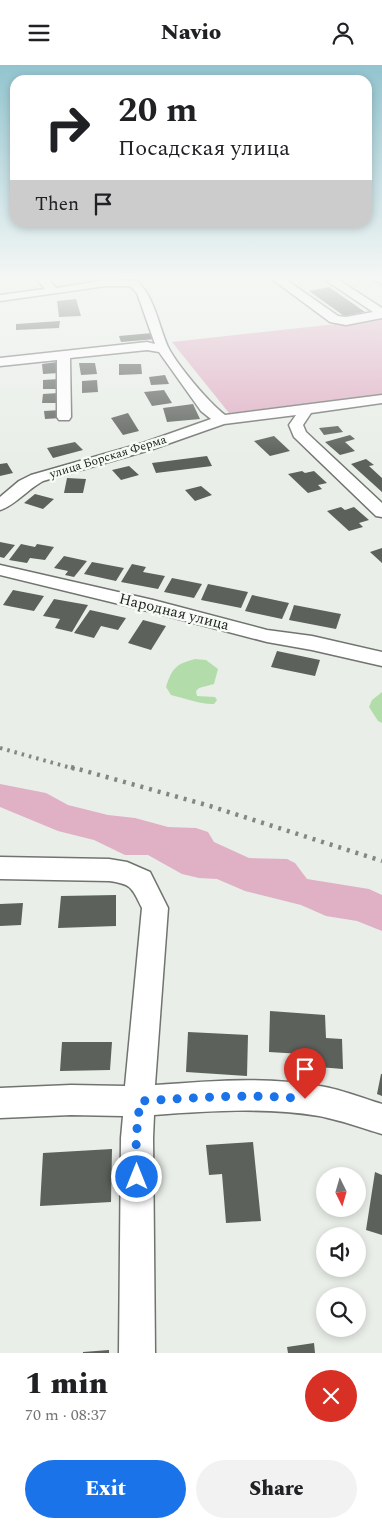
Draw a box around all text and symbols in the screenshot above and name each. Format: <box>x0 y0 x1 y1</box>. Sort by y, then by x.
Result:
text: Navio <box>161 16 221 49</box>
icon: menu <box>25 19 53 47</box>
icon: person <box>329 19 357 47</box>
text: 20 m <box>118 84 198 137</box>
icon: right <box>35 95 100 160</box>
text: Посадская улица <box>118 132 290 165</box>
text: Then <box>35 190 79 219</box>
icon: arrive <box>89 190 117 218</box>
street label: улица Борская Ферма <box>46 430 169 484</box>
street label: Народная улица <box>117 587 232 637</box>
pin <box>284 1048 326 1099</box>
icon: arrive <box>291 1055 319 1083</box>
position arrow <box>110 1150 162 1202</box>
north arrow <box>316 1167 366 1217</box>
map controls <box>316 1167 366 1337</box>
button: sound <box>316 1227 366 1277</box>
button: search <box>316 1287 366 1337</box>
text: 1 min <box>25 1361 108 1407</box>
button: close <box>305 1370 357 1422</box>
text: 70 m · 08:37 <box>25 1403 107 1427</box>
button: Exit <box>25 1460 186 1518</box>
button: Share <box>196 1460 357 1518</box>

